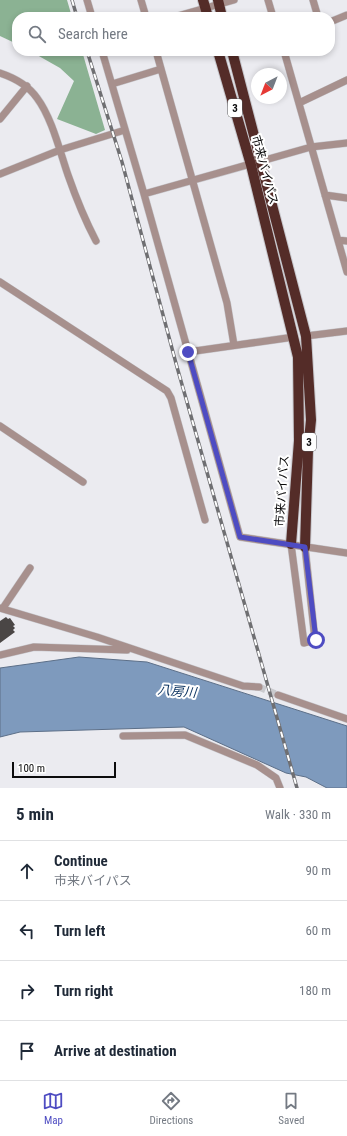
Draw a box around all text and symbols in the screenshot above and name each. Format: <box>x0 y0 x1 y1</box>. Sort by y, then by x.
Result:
search box <box>12 12 335 56</box>
icon: search <box>26 23 48 45</box>
text: Search here <box>58 25 128 43</box>
north arrow <box>251 68 287 104</box>
road number: 3 <box>228 99 242 117</box>
street label: 市来バイパス <box>249 134 281 206</box>
route end <box>179 343 197 361</box>
road number: 3 <box>302 433 316 451</box>
street label: 市来バイパス <box>273 455 291 527</box>
route start <box>307 631 325 649</box>
water label: 八房川 <box>157 682 199 700</box>
scale bar <box>12 760 116 779</box>
text: 100 m <box>18 762 45 775</box>
text: 5 min <box>16 804 54 824</box>
text: Walk · 330 m <box>265 807 331 822</box>
text: Continue <box>54 852 108 870</box>
icon: ahead <box>16 860 38 882</box>
text: 90 m <box>305 863 331 878</box>
text: 市来バイパス <box>54 873 132 888</box>
icon: left <box>16 920 38 942</box>
text: Turn left <box>54 922 105 940</box>
text: 60 m <box>305 923 331 938</box>
icon: right <box>16 980 38 1002</box>
text: Turn right <box>54 982 113 1000</box>
text: 180 m <box>299 983 331 998</box>
icon: arrive <box>16 1040 38 1062</box>
text: Arrive at destination <box>54 1042 177 1060</box>
tab: Map <box>42 1090 64 1127</box>
tab: Directions <box>149 1090 193 1127</box>
tab: Saved <box>278 1090 305 1127</box>

